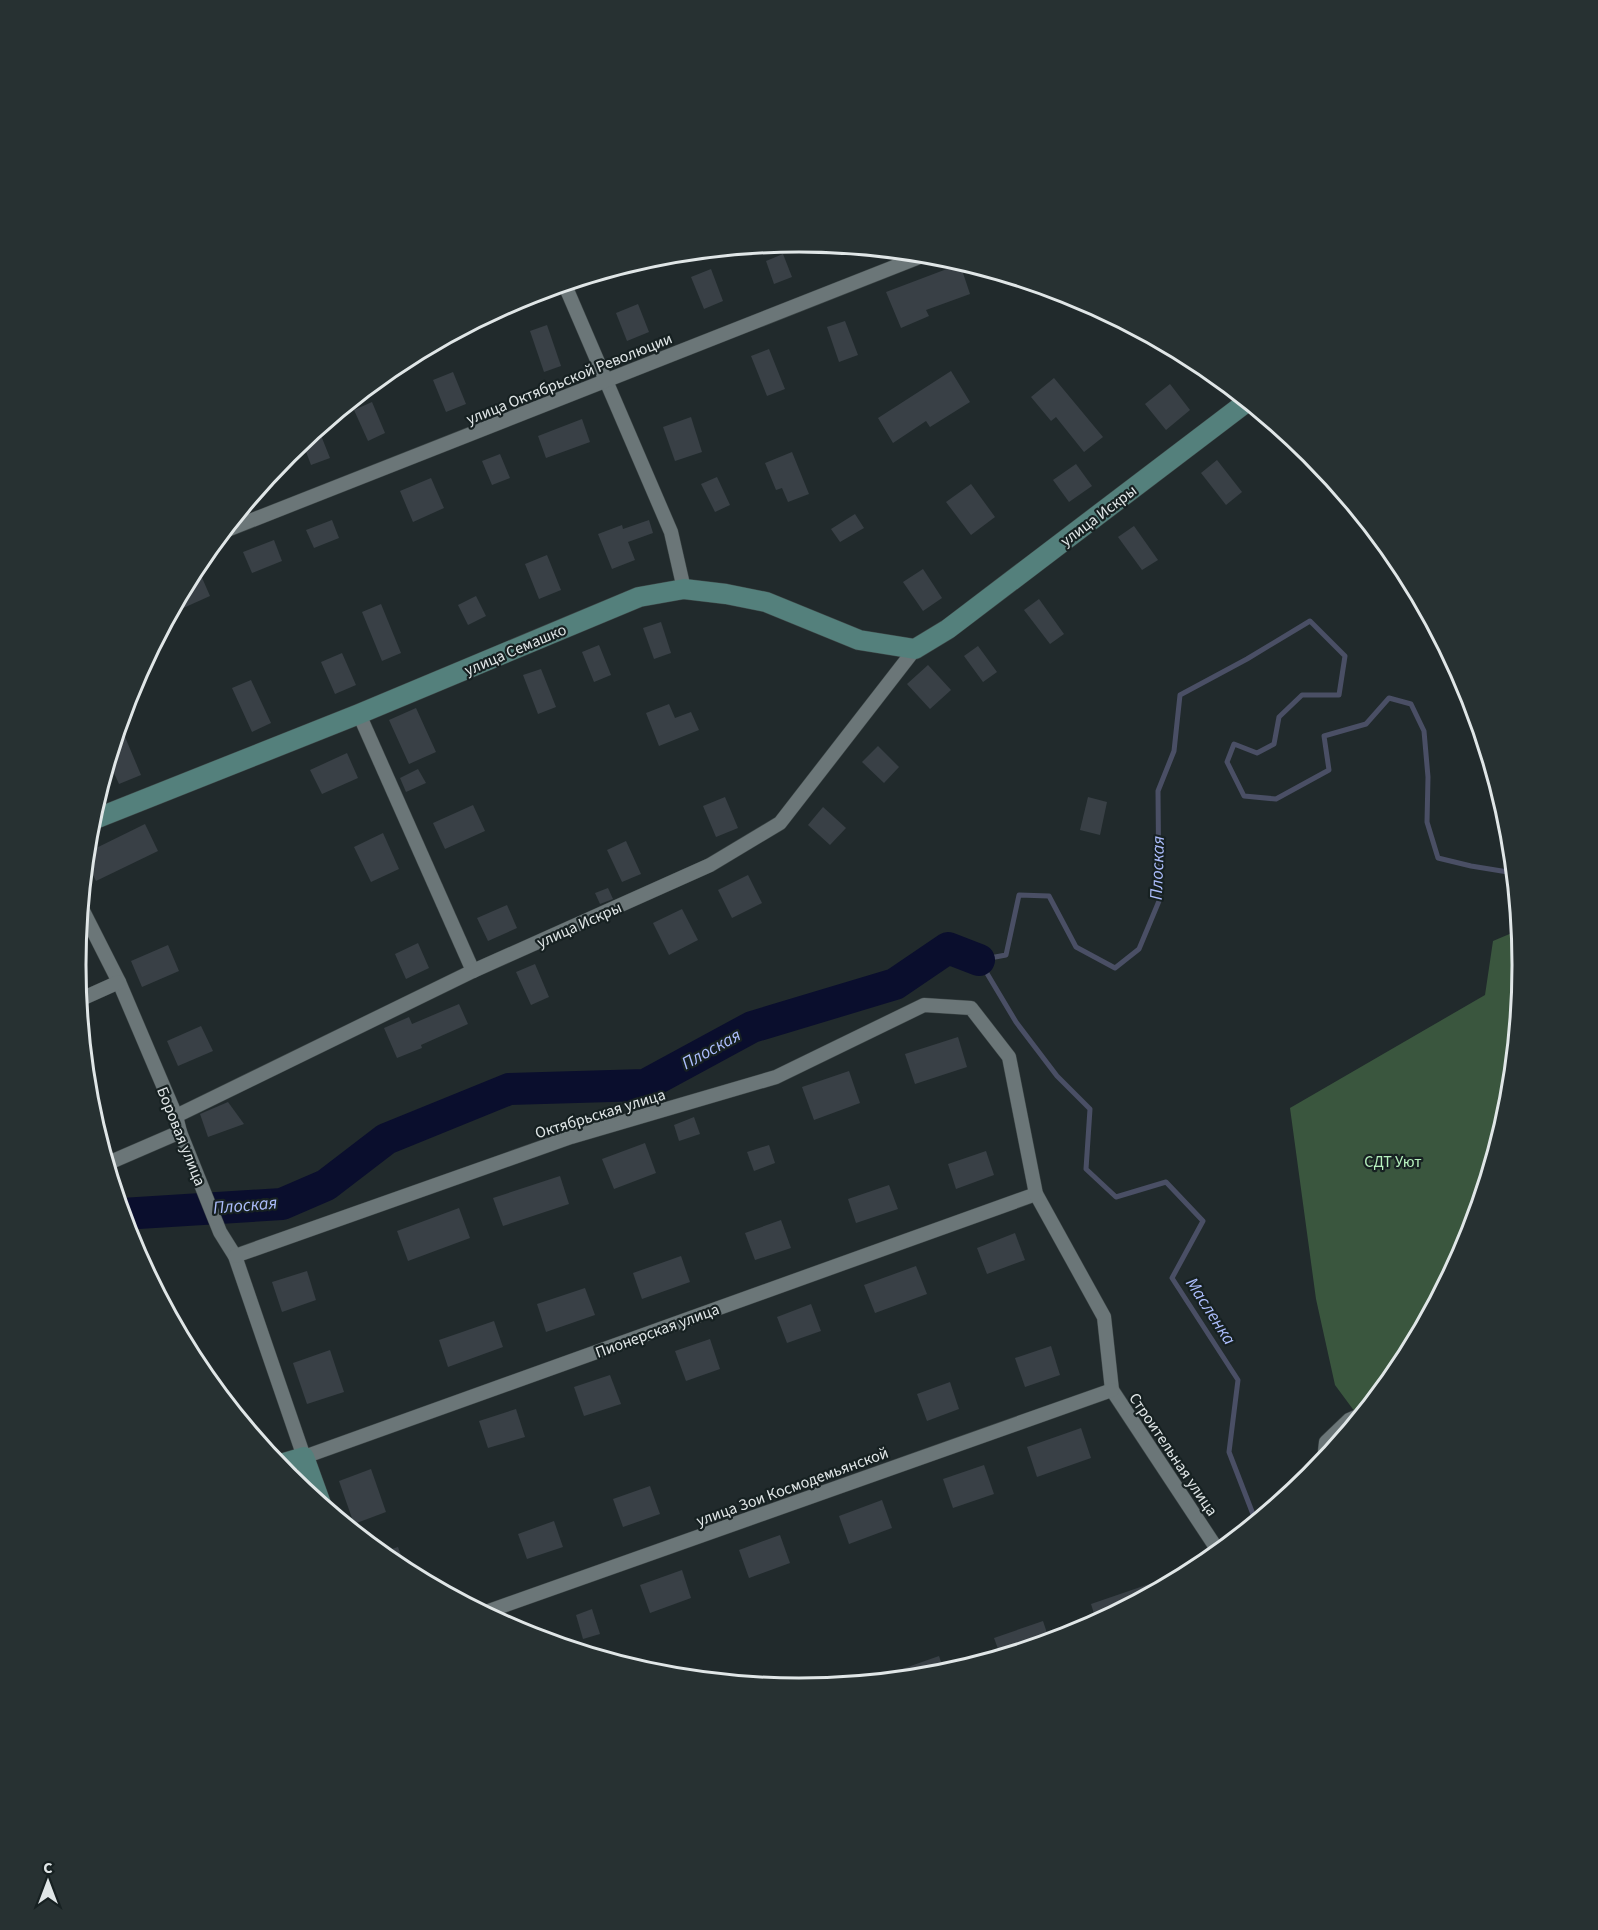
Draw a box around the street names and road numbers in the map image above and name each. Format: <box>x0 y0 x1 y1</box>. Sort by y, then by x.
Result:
street label: улица Октябрьской Революции <box>463 327 676 430</box>
street label: улица Искры <box>1056 480 1141 552</box>
street label: улица Семашко <box>461 619 570 681</box>
street label: улица Искры <box>534 896 625 953</box>
street label: Боровая улица <box>151 1084 211 1189</box>
street label: Октябрьская улица <box>532 1084 668 1144</box>
street label: Пионерская улица <box>592 1298 722 1364</box>
street label: Строительная улица <box>1124 1388 1223 1521</box>
street label: улица Зои Космодемьянской <box>693 1442 891 1532</box>

